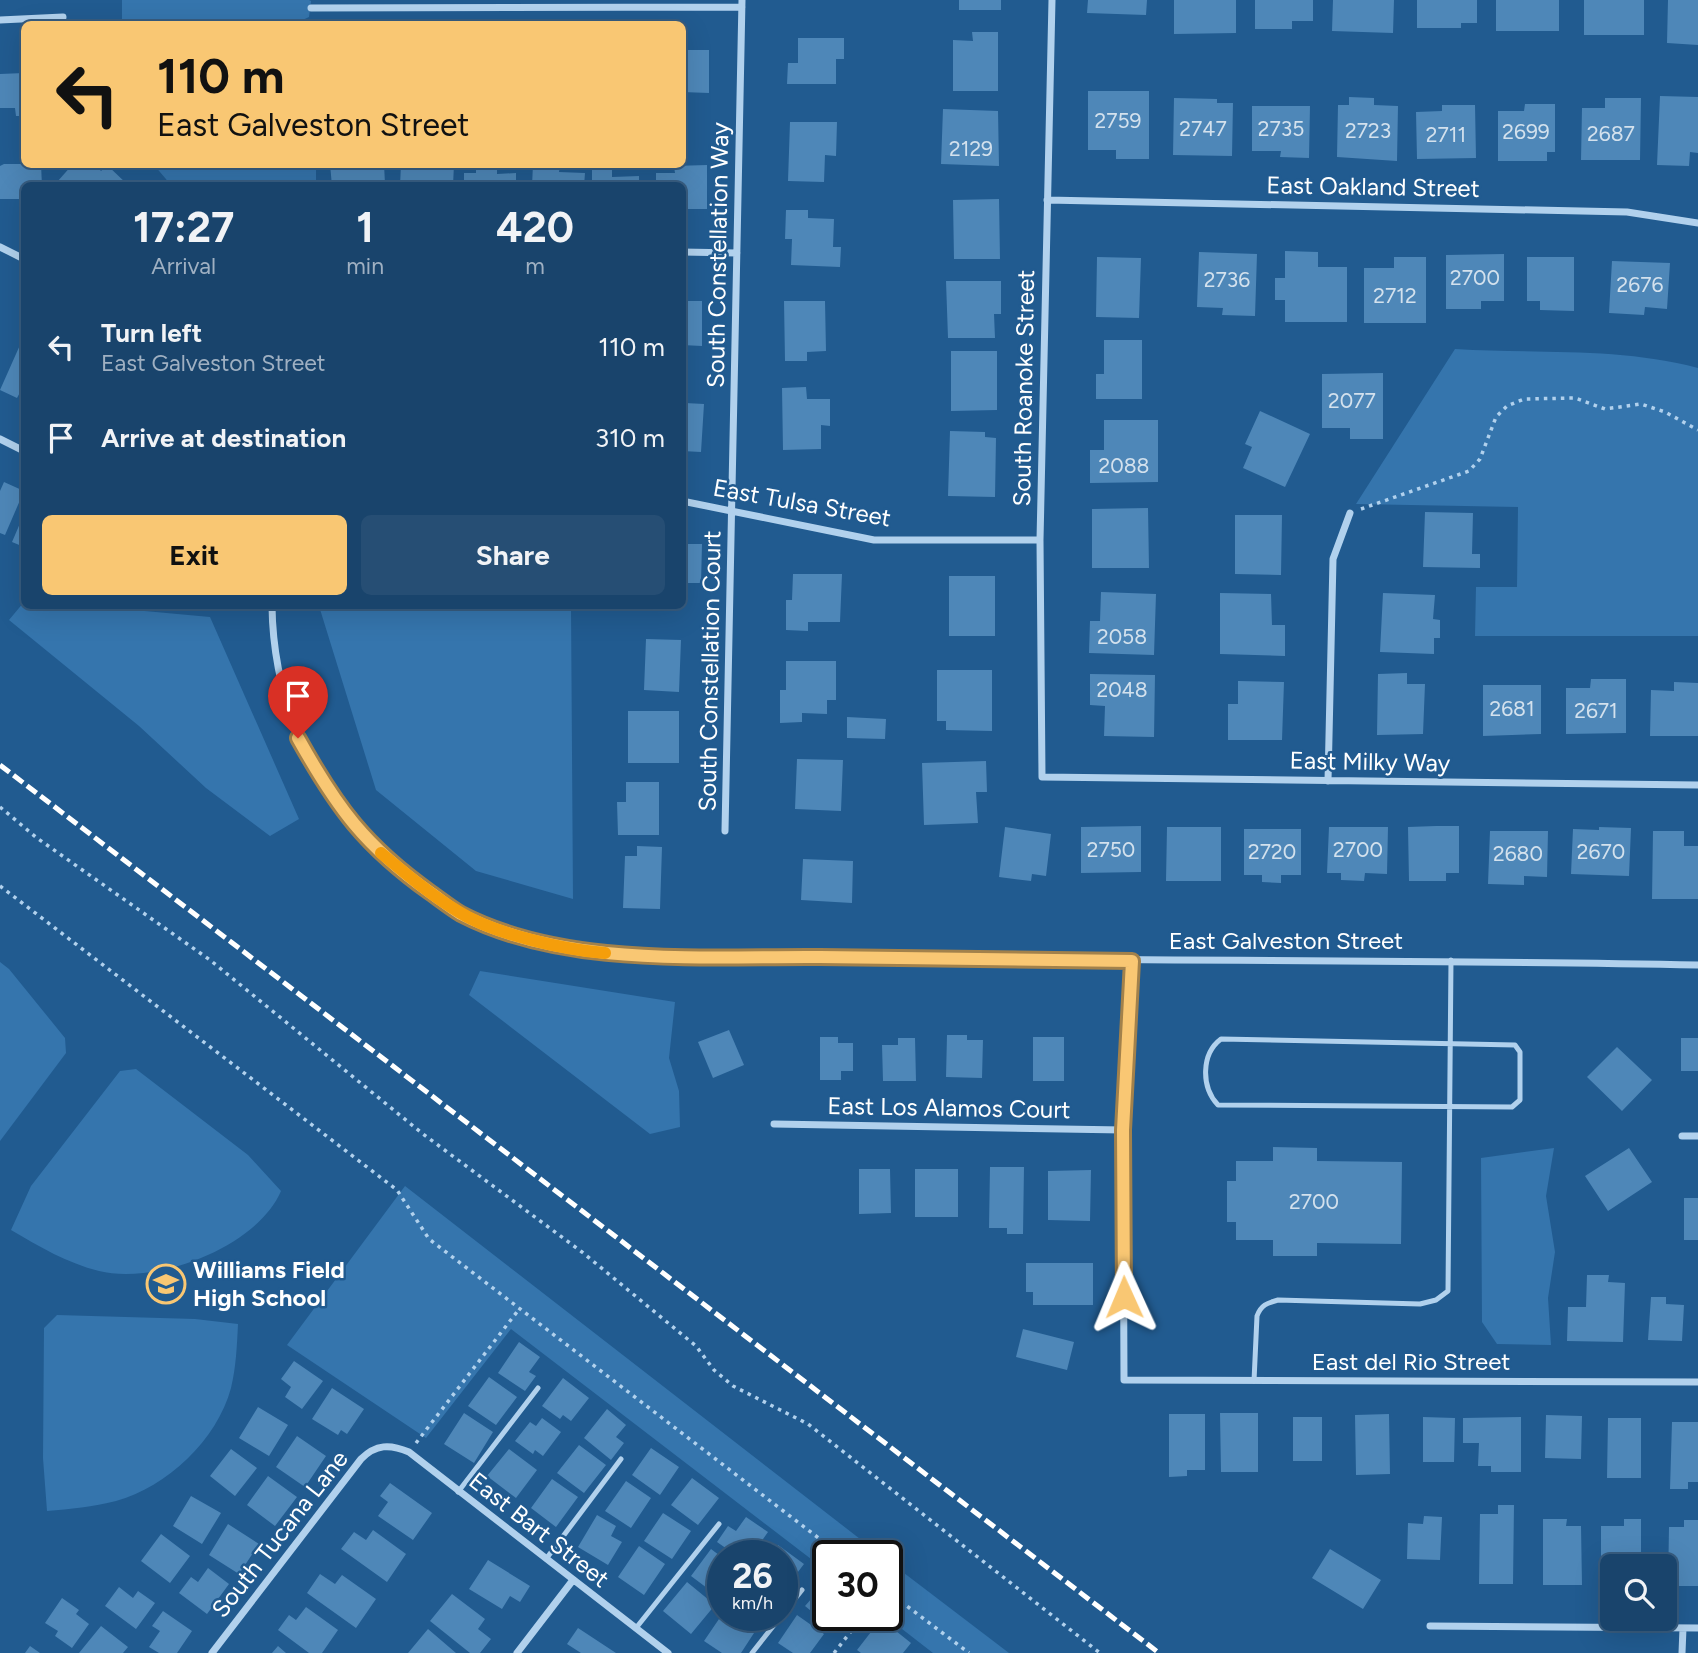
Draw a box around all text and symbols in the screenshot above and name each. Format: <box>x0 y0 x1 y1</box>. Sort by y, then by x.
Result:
text: 110 m <box>157 46 285 105</box>
icon: left <box>42 49 133 140</box>
text: East Galveston Street <box>157 106 469 144</box>
house number: 2759 <box>1095 108 1141 133</box>
house number: 2747 <box>1179 116 1227 141</box>
house number: 2735 <box>1258 116 1304 141</box>
house number: 2723 <box>1345 118 1391 143</box>
house number: 2699 <box>1502 119 1550 144</box>
street label: South Constellation Way <box>701 121 734 388</box>
house number: 2687 <box>1587 121 1635 146</box>
house number: 2711 <box>1426 122 1466 147</box>
house number: 2129 <box>949 136 993 161</box>
street label: East Oakland Street <box>1266 170 1480 203</box>
text: 17:27 <box>133 202 234 253</box>
text: 1 <box>356 202 374 253</box>
text: 420 <box>496 202 574 253</box>
text: Arrival <box>151 252 216 280</box>
text: min <box>346 252 384 280</box>
text: m <box>525 252 545 280</box>
house number: 2700 <box>1450 265 1500 290</box>
house number: 2736 <box>1204 267 1250 292</box>
street label: South Roanoke Street <box>1007 269 1040 507</box>
house number: 2676 <box>1617 272 1664 297</box>
house number: 2712 <box>1373 283 1417 308</box>
text: Turn left <box>101 317 202 349</box>
icon: left <box>42 328 80 366</box>
text: 110 m <box>598 331 665 363</box>
text: East Galveston Street <box>101 349 326 377</box>
house number: 2077 <box>1328 388 1376 413</box>
icon: arrive <box>42 419 80 457</box>
text: Arrive at destination <box>101 422 346 454</box>
text: 310 m <box>595 422 665 454</box>
house number: 2088 <box>1099 453 1150 478</box>
street label: East Tulsa Street <box>711 473 893 532</box>
button: Exit <box>42 515 347 595</box>
button: Share <box>361 515 665 595</box>
street label: South Constellation Court <box>693 530 726 812</box>
house number: 2058 <box>1097 624 1147 649</box>
pin <box>268 666 328 738</box>
icon: arrive <box>279 677 317 715</box>
house number: 2048 <box>1096 677 1148 702</box>
house number: 2681 <box>1489 696 1535 721</box>
house number: 2671 <box>1574 698 1618 723</box>
street label: East Milky Way <box>1289 746 1451 777</box>
house number: 2750 <box>1087 837 1135 862</box>
house number: 2700 <box>1333 837 1383 862</box>
house number: 2720 <box>1248 839 1296 864</box>
house number: 2670 <box>1577 839 1625 864</box>
house number: 2680 <box>1493 841 1543 866</box>
street label: East Galveston Street <box>1169 926 1403 955</box>
street label: East Los Alamos Court <box>827 1091 1071 1124</box>
house number: 2700 <box>1289 1189 1339 1214</box>
place label: Williams Field High School <box>193 1255 345 1312</box>
position arrow <box>1087 1260 1161 1334</box>
school or university icon: Williams Field High School <box>145 1263 187 1305</box>
street label: East del Rio Street <box>1312 1347 1510 1376</box>
street label: South Tucana Lane <box>205 1444 354 1623</box>
street label: East Bart Street <box>463 1466 615 1593</box>
speed limit sign: 30 <box>812 1540 903 1631</box>
map controls <box>1600 1554 1677 1631</box>
button: search <box>1600 1554 1677 1631</box>
text: 26 <box>732 1555 773 1597</box>
text: km/h <box>732 1592 773 1614</box>

